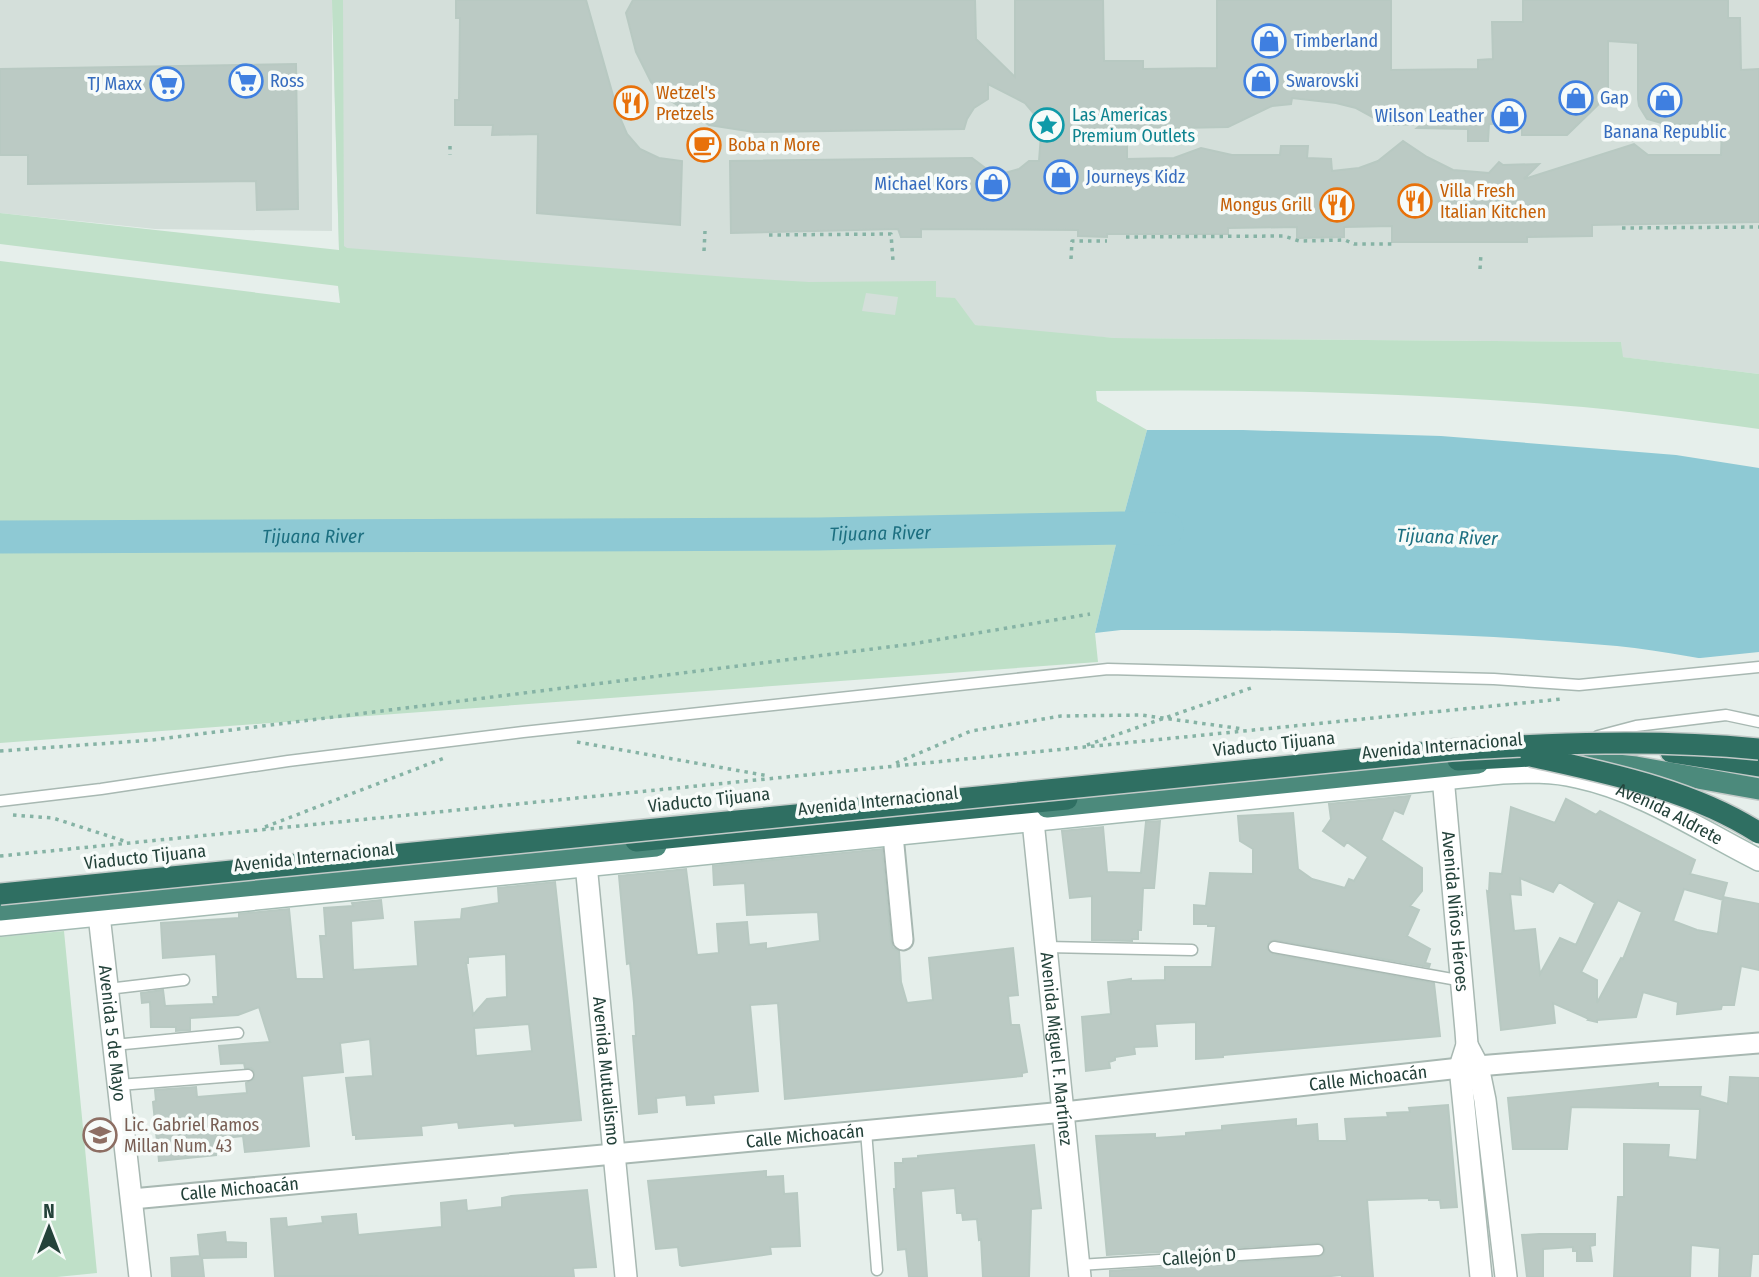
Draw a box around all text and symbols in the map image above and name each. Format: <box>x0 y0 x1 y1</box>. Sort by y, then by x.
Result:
shop icon: Timberland <box>1250 22 1288 60</box>
place label: Timberland <box>1294 30 1378 52</box>
supermarket icon: Ross <box>227 62 265 100</box>
shop icon: Swarovski <box>1242 62 1280 100</box>
supermarket icon: TJ Maxx <box>148 65 186 103</box>
place label: Ross <box>270 70 305 92</box>
place label: Swarovski <box>1286 70 1359 92</box>
place label: TJ Maxx <box>87 73 142 95</box>
shop icon: Gap <box>1557 79 1595 117</box>
shop icon: Banana Republic <box>1646 81 1684 119</box>
place label: Wetzel's Pretzels <box>656 82 716 125</box>
restaurant icon: Wetzel's Pretzels <box>612 84 650 122</box>
place label: Gap <box>1600 87 1629 109</box>
shop icon: Wilson Leather <box>1490 97 1528 135</box>
place label: Las Americas Premium Outlets <box>1072 104 1195 147</box>
place label: Wilson Leather <box>1375 105 1485 127</box>
place icon: Las Americas Premium Outlets <box>1028 106 1066 144</box>
place label: Banana Republic <box>1603 121 1727 143</box>
cafe icon: Boba n More <box>685 126 723 164</box>
place label: Boba n More <box>728 134 821 156</box>
shop icon: Journeys Kidz <box>1042 158 1080 196</box>
shop icon: Michael Kors <box>974 165 1012 203</box>
place label: Journeys Kidz <box>1086 166 1185 188</box>
place label: Michael Kors <box>874 173 968 195</box>
place label: Villa Fresh Italian Kitchen <box>1440 180 1546 223</box>
restaurant icon: Villa Fresh Italian Kitchen <box>1396 182 1434 220</box>
restaurant icon: Mongus Grill <box>1318 186 1356 224</box>
place label: Mongus Grill <box>1220 194 1312 216</box>
water label: Tijuana River <box>829 520 932 545</box>
water label: Tijuana River <box>262 524 365 548</box>
water label: Tijuana River <box>1396 524 1499 550</box>
street label: Viaducto Tijuana <box>1212 727 1336 761</box>
street label: Avenida Internacional <box>1361 728 1523 764</box>
street label: Avenida Aldrete <box>1613 778 1727 850</box>
street label: Avenida Internacional <box>797 782 959 820</box>
street label: Viaducto Tijuana <box>647 783 771 817</box>
street label: Avenida Niños Héroes <box>1437 830 1473 993</box>
street label: Avenida Internacional <box>233 838 395 876</box>
street label: Viaducto Tijuana <box>83 840 207 874</box>
street label: Avenida Miguel F. Martínez <box>1036 951 1077 1147</box>
street label: Avenida 5 de Mayo <box>94 964 131 1103</box>
street label: Avenida Mutualismo <box>588 996 624 1147</box>
street label: Calle Michoacán <box>1308 1061 1428 1096</box>
place label: Lic. Gabriel Ramos Millan Num. 43 <box>124 1114 260 1157</box>
school or university icon: Lic. Gabriel Ramos Millan Num. 43 <box>81 1116 119 1154</box>
street label: Calle Michoacán <box>745 1120 865 1153</box>
street label: Calle Michoacán <box>179 1172 300 1205</box>
north arrow <box>14 1193 84 1263</box>
text: N <box>43 1200 55 1223</box>
street label: Callejón D <box>1161 1243 1237 1271</box>

